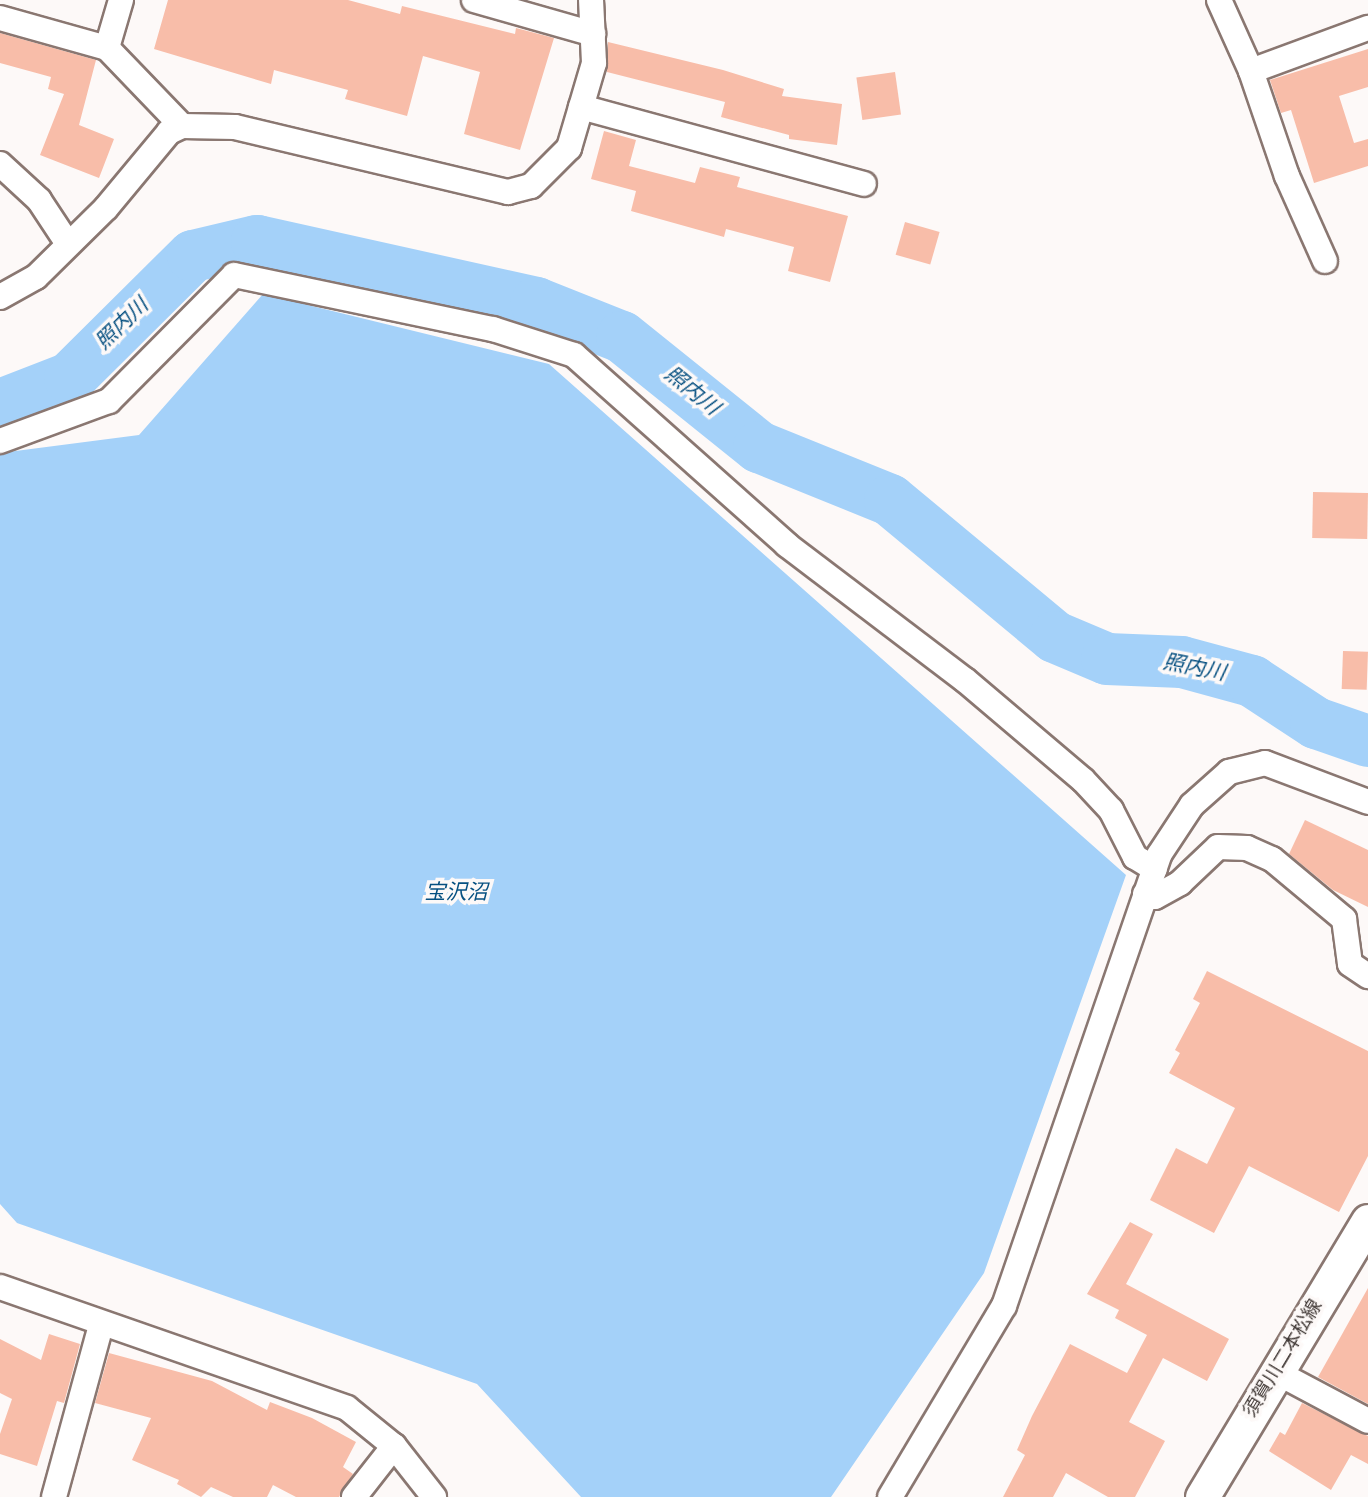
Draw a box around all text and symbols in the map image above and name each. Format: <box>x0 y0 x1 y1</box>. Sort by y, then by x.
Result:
water label: 照内川 <box>92 294 154 356</box>
water label: 照内川 <box>659 362 723 422</box>
water label: 照内川 <box>1161 651 1227 687</box>
water label: 宝沢沼 <box>425 881 487 907</box>
street label: 須賀川二本松線 <box>1240 1296 1328 1422</box>

